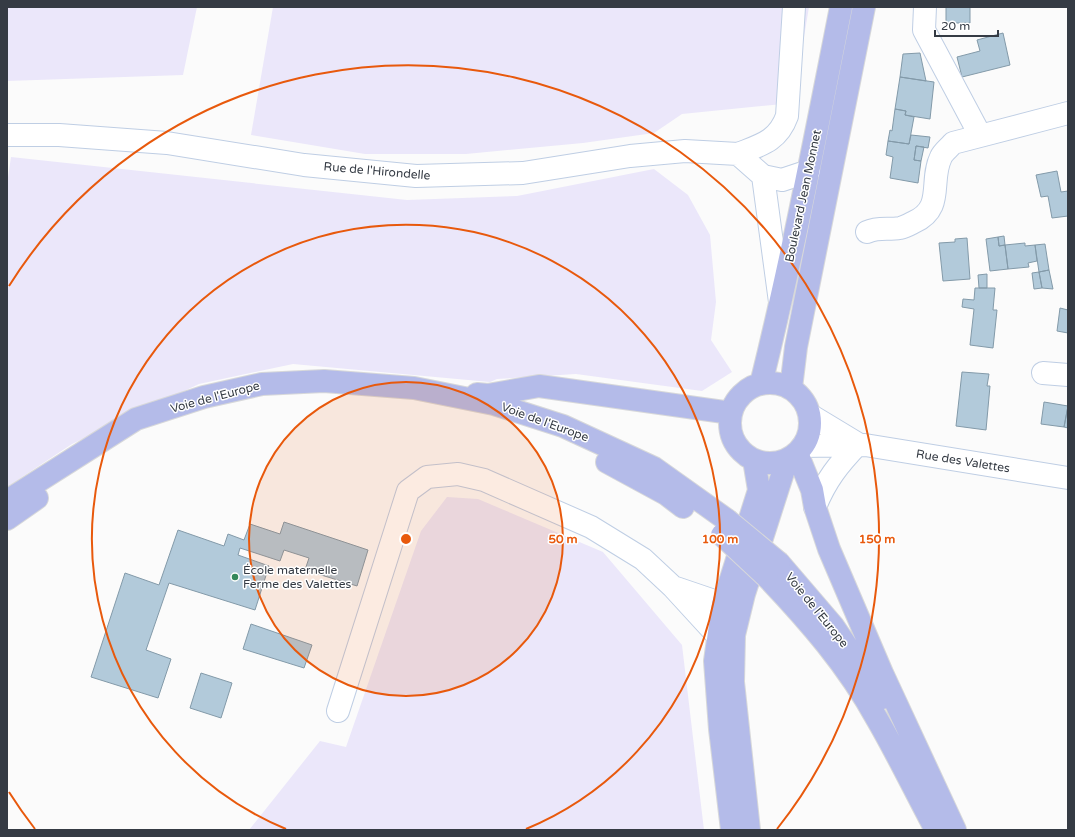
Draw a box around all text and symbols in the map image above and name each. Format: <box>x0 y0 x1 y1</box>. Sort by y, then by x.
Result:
scale bar <box>935 12 998 38</box>
text: 20 m <box>941 19 970 33</box>
street label: Boulevard Jean Monnet <box>782 128 824 263</box>
street label: Rue de l'Hirondelle <box>323 159 431 183</box>
street label: Voie de l'Europe <box>169 378 261 416</box>
street label: Voie de l'Europe <box>499 400 591 444</box>
street label: Rue des Valettes <box>915 447 1011 475</box>
centre of rings <box>399 532 413 546</box>
text: 50 m <box>548 532 578 546</box>
text: 100 m <box>702 532 738 546</box>
text: 150 m <box>859 532 895 546</box>
place label: École maternelle Ferme des Valettes <box>243 563 351 591</box>
street label: Voie de l'Europe <box>783 570 851 650</box>
marker: École maternelle Ferme des Valettes <box>230 572 240 582</box>

